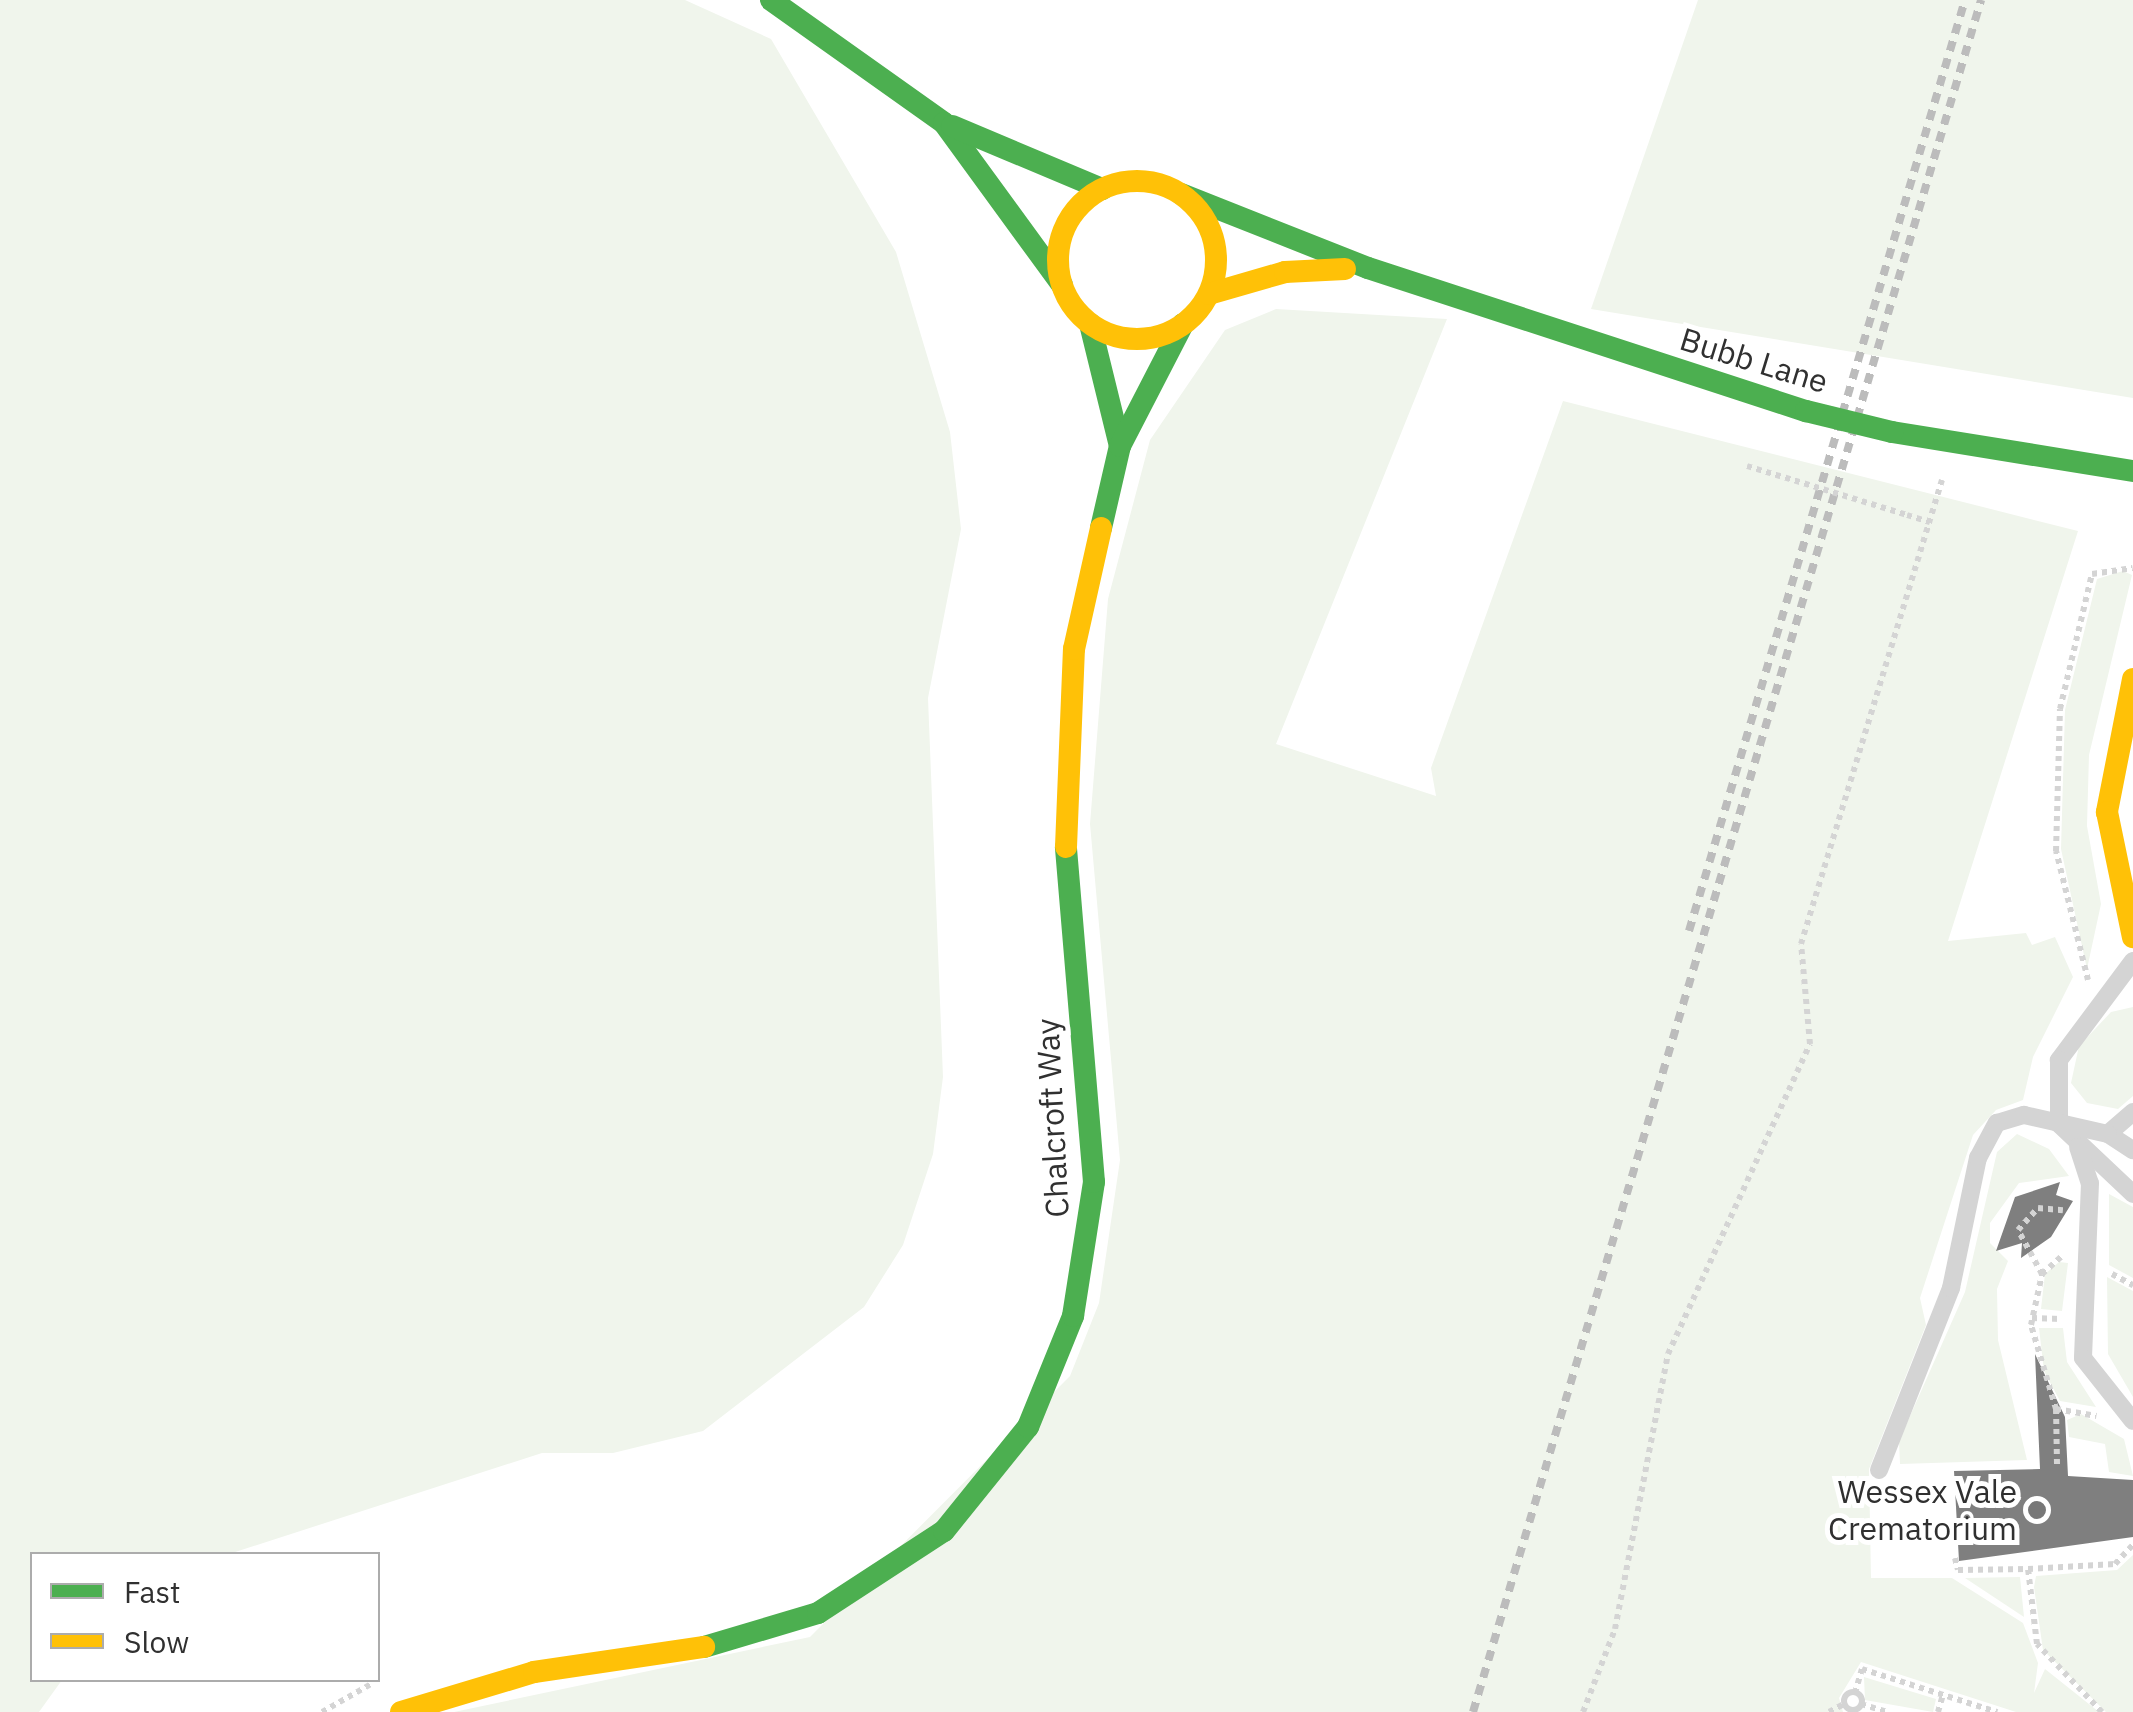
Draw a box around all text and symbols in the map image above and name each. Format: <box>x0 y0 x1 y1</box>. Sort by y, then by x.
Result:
street label: Bubb Lane <box>1675 319 1833 401</box>
street label: Chalcroft Way <box>1028 1017 1076 1219</box>
place label: Wessex Vale Crematorium <box>1828 1473 2017 1548</box>
marker: Wessex Vale Crematorium <box>2026 1499 2048 1521</box>
legend <box>30 1552 380 1682</box>
text: Fast <box>124 1572 181 1611</box>
text: Slow <box>124 1622 189 1661</box>

